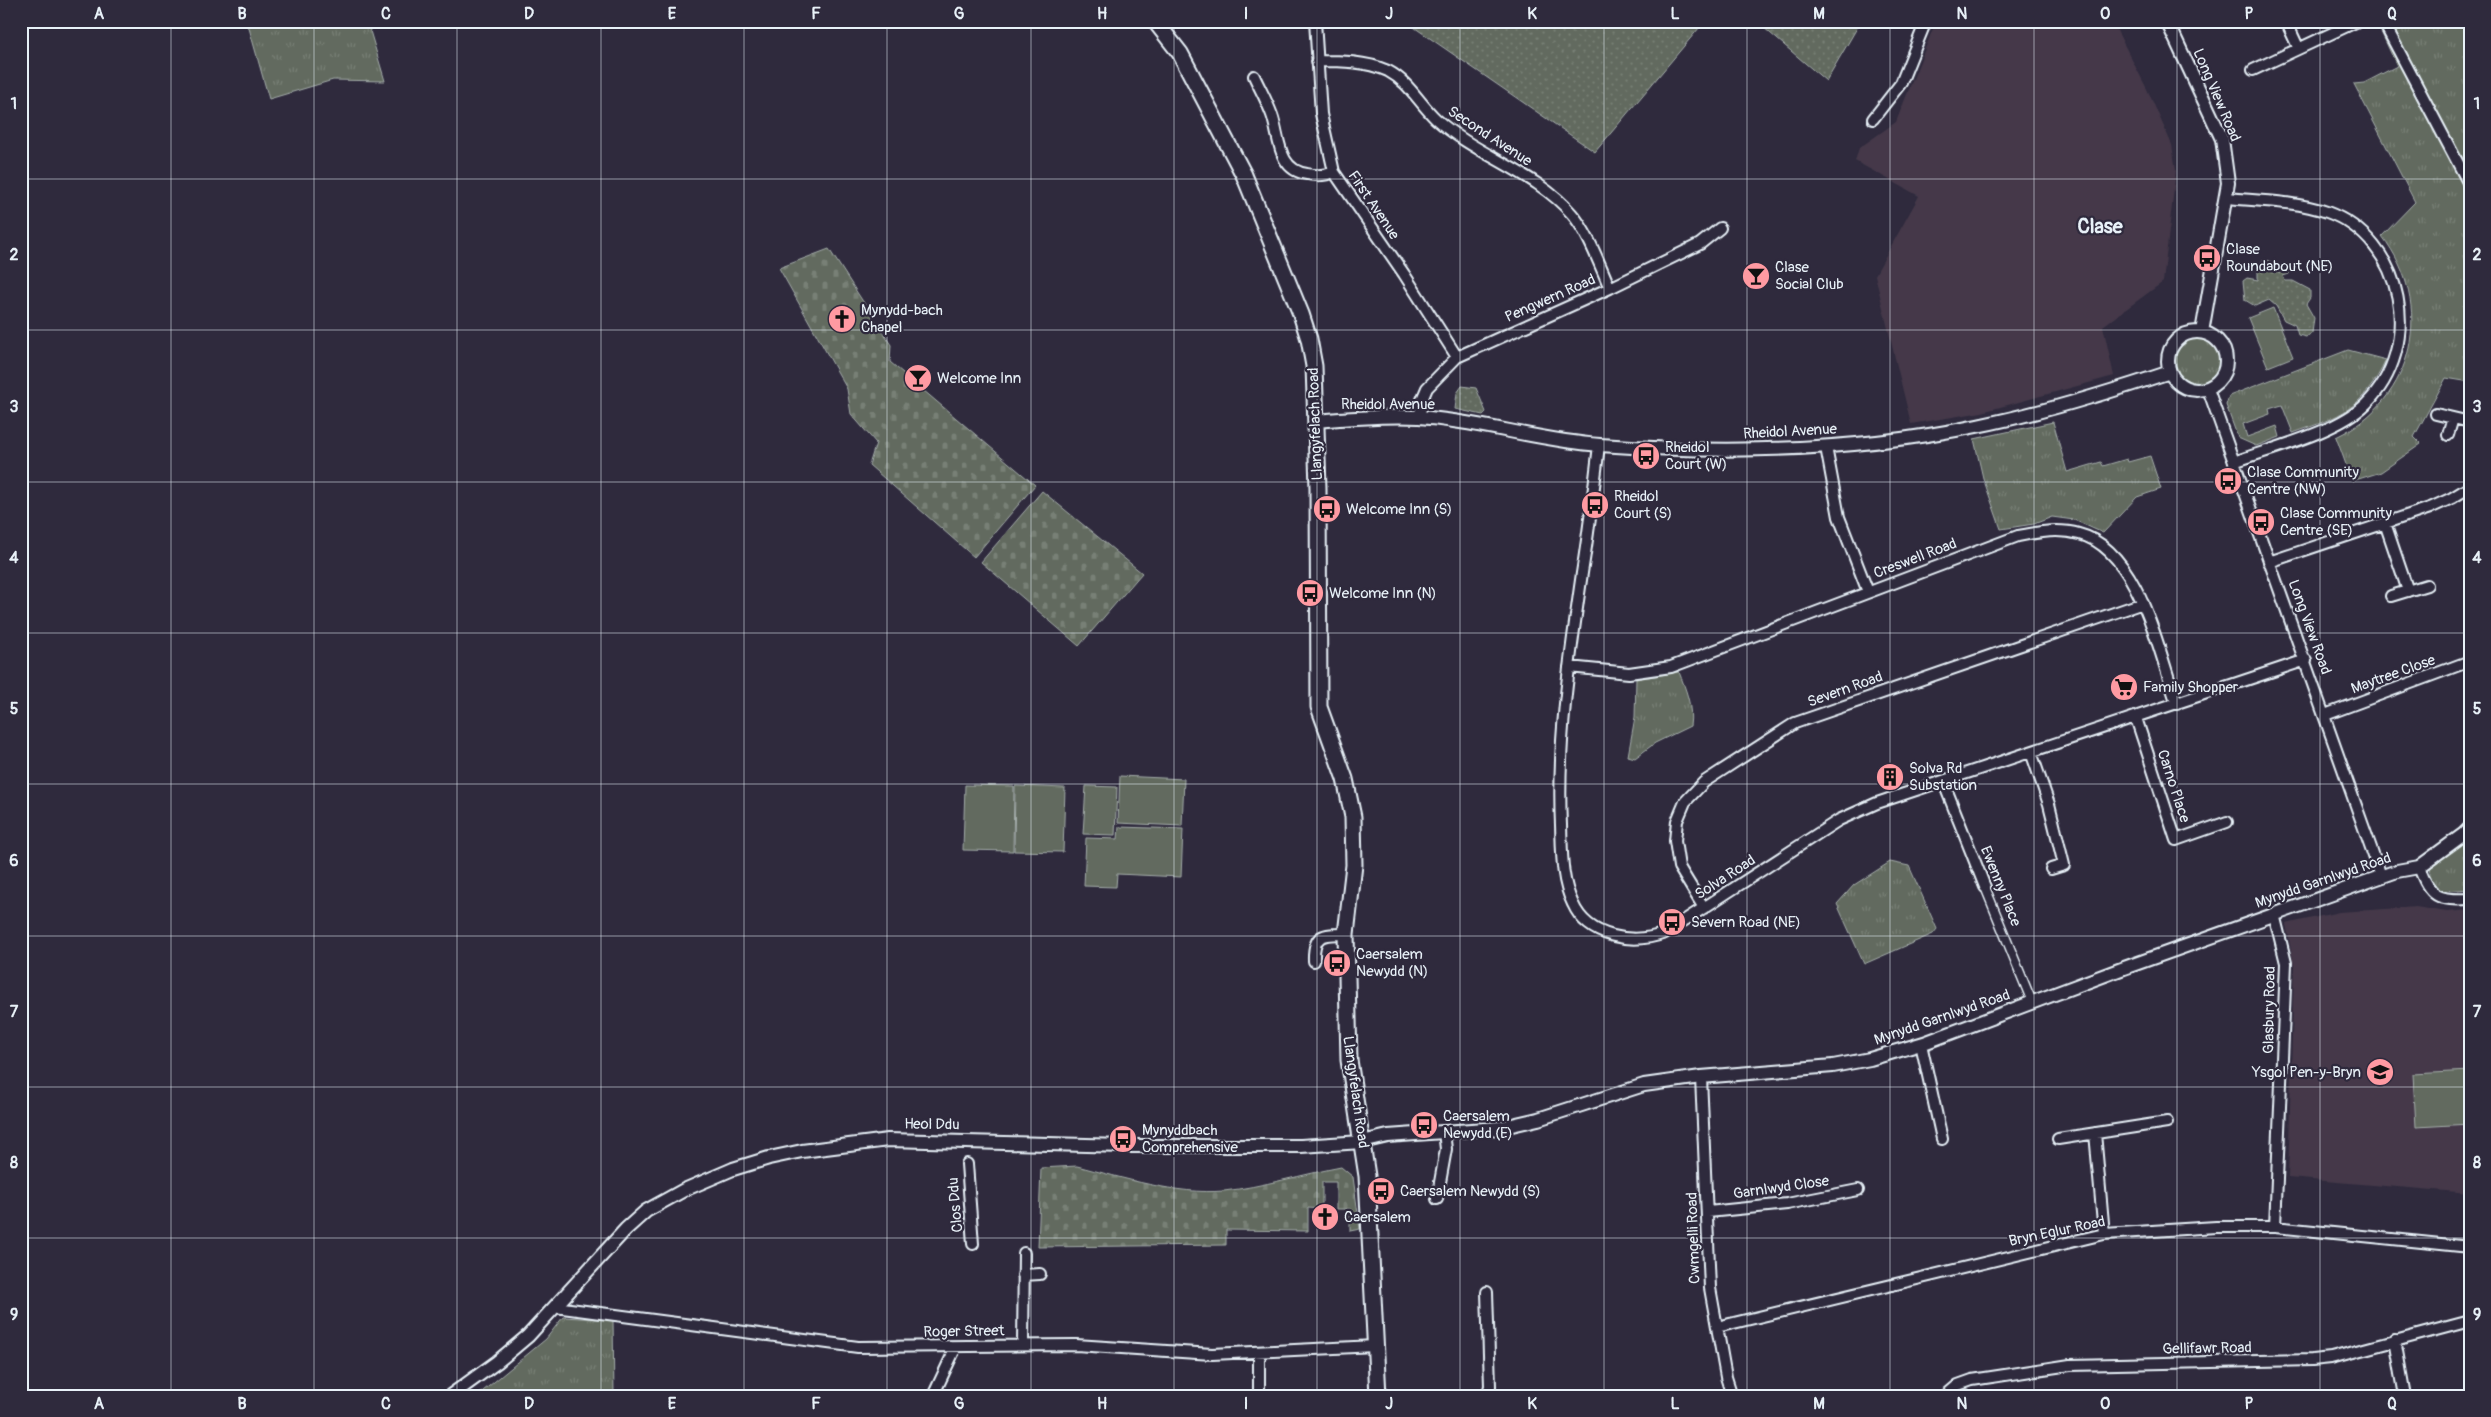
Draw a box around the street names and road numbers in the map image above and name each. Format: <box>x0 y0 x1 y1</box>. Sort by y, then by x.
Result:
street label: Long View Road <box>2188 46 2245 145</box>
street label: Second Avenue <box>1444 102 1536 171</box>
street label: First Avenue <box>1344 167 1404 244</box>
street label: Pengwern Road <box>1502 270 1598 327</box>
street label: Llangyfelach Road <box>1304 367 1327 481</box>
street label: Rheidol Avenue <box>1341 395 1436 414</box>
street label: Rheidol Avenue <box>1743 420 1838 443</box>
street label: Creswell Road <box>1871 534 1959 583</box>
street label: Long View Road <box>2284 577 2335 677</box>
street label: Maytree Close <box>2348 650 2438 698</box>
street label: Severn Road <box>1805 667 1885 712</box>
street label: Carno Place <box>2153 747 2194 826</box>
street label: Ewenny Place <box>1976 843 2026 930</box>
street label: Mynydd Garnlwyd Road <box>2253 848 2394 913</box>
street label: Solva Road <box>1691 851 1759 904</box>
street label: Glasbury Road <box>2259 966 2280 1054</box>
street label: Mynydd Garnlwyd Road <box>1872 985 2013 1050</box>
street label: Llangyfelach Road <box>1338 1035 1373 1149</box>
street label: Heol Ddu <box>904 1115 960 1134</box>
street label: Garnlwyd Close <box>1732 1171 1831 1204</box>
street label: Clos Ddu <box>944 1177 967 1233</box>
street label: Cwmgelli Road <box>1682 1192 1705 1284</box>
street label: Bryn Eglur Road <box>2007 1212 2107 1251</box>
street label: Roger Street <box>923 1321 1006 1342</box>
street label: Gellifawr Road <box>2162 1338 2252 1359</box>

